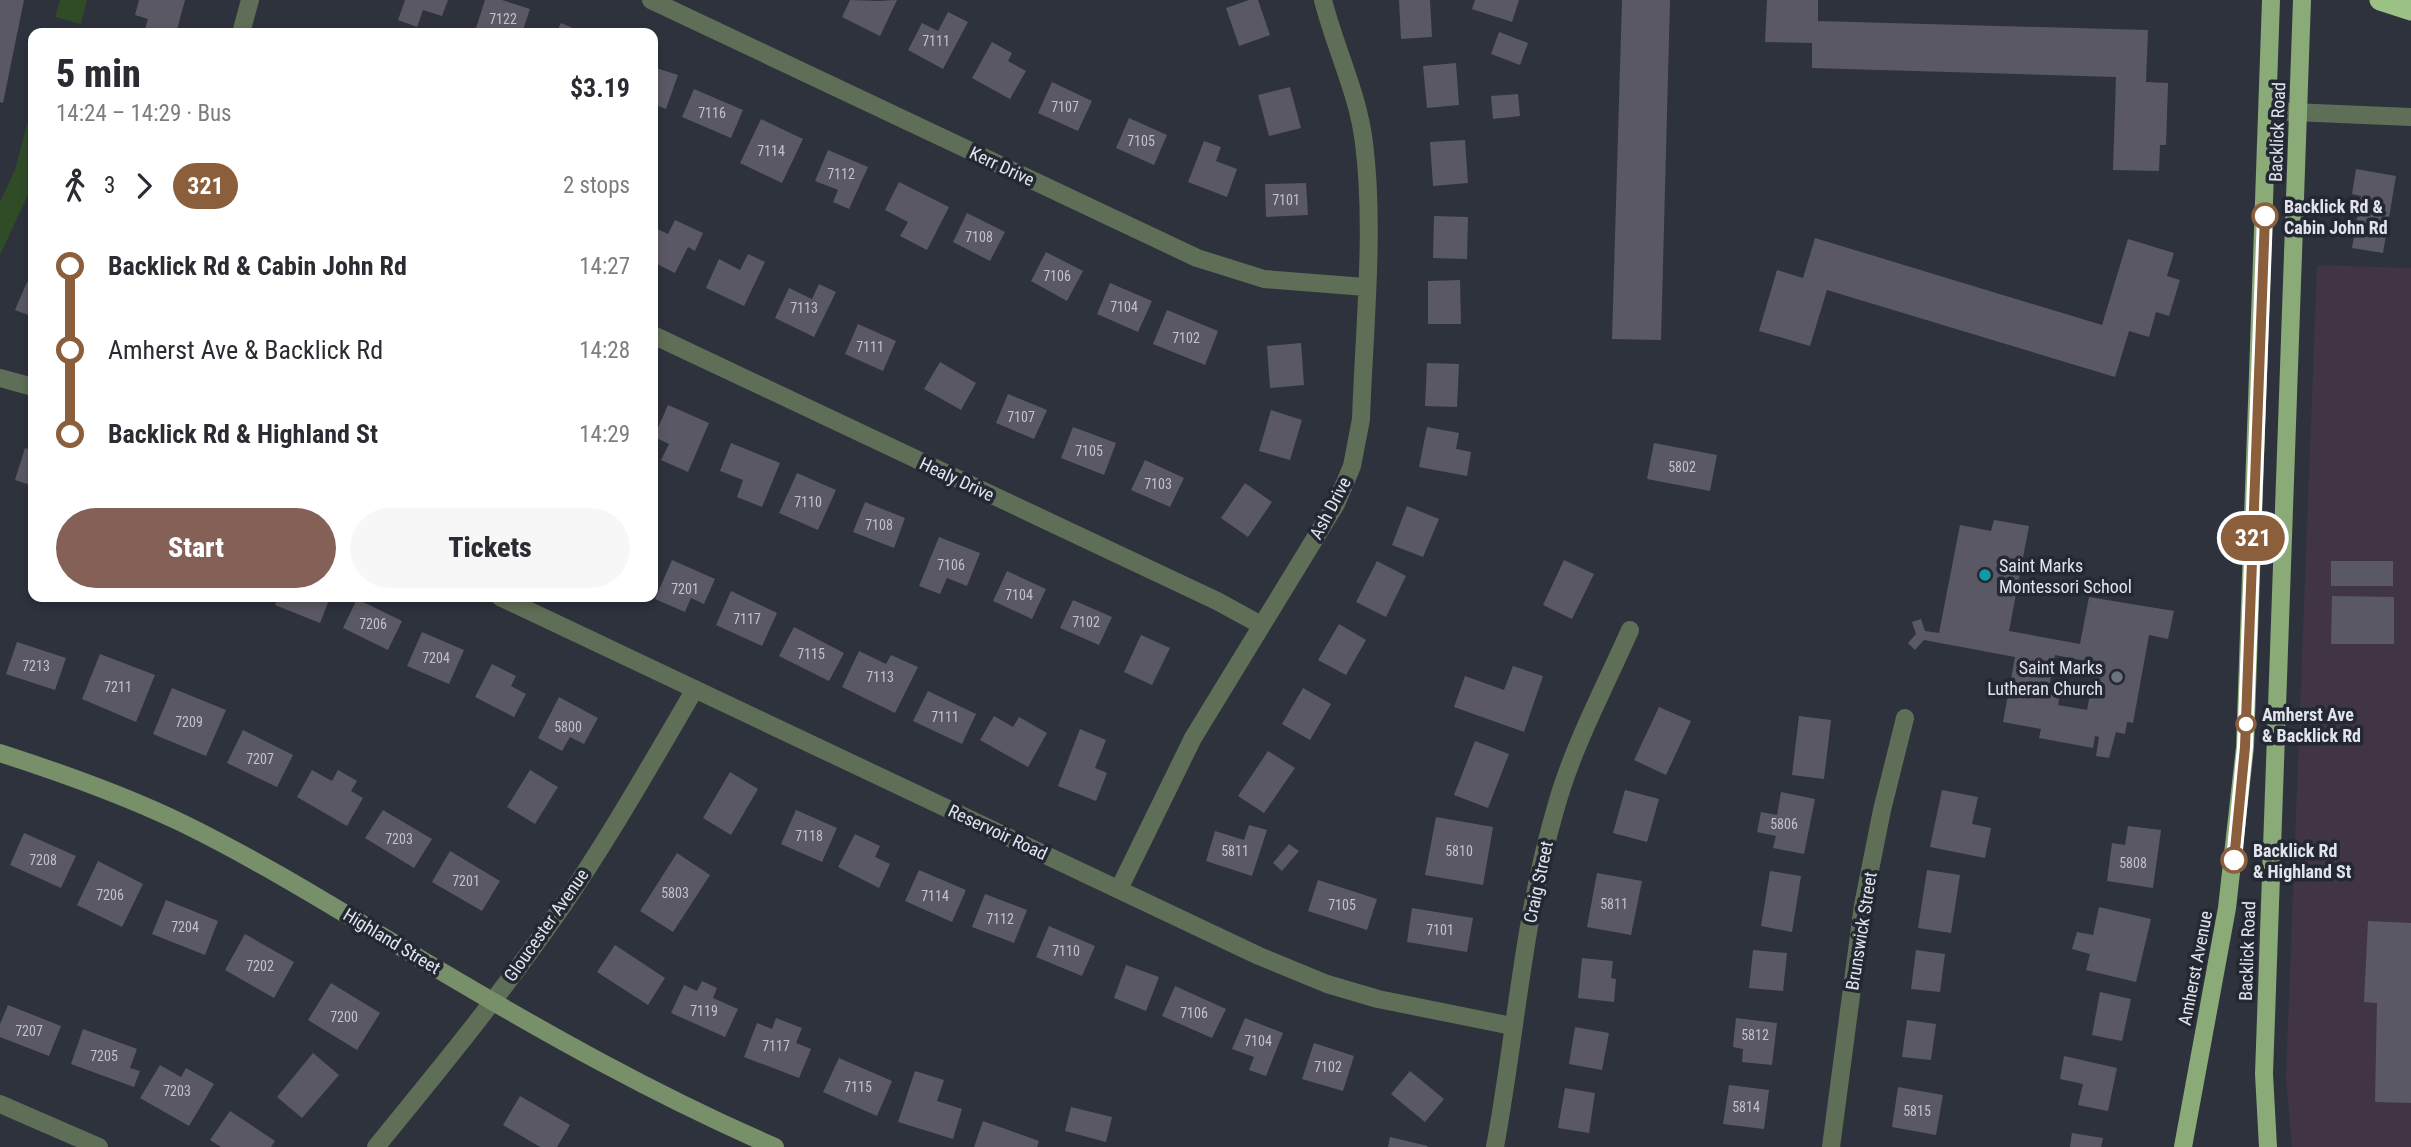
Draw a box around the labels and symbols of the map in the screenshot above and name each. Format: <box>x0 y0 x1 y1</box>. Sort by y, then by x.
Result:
house number: 7122 <box>489 11 517 27</box>
house number: 7111 <box>922 33 950 49</box>
street label: Backlick Road <box>2265 82 2289 182</box>
house number: 7107 <box>1051 99 1079 115</box>
house number: 7116 <box>698 105 726 121</box>
house number: 7105 <box>1127 133 1155 149</box>
street label: Kerr Drive <box>966 142 1038 190</box>
house number: 7114 <box>757 143 785 159</box>
house number: 7112 <box>827 166 855 182</box>
house number: 7101 <box>1272 192 1300 208</box>
place label: Backlick Rd & Cabin John Rd <box>2284 196 2388 238</box>
marker: Backlick Rd & Cabin John Rd <box>2252 203 2278 229</box>
house number: 7108 <box>965 229 993 245</box>
house number: 7106 <box>1043 268 1071 284</box>
house number: 7104 <box>1110 299 1138 315</box>
house number: 7113 <box>790 300 818 316</box>
house number: 7102 <box>1172 330 1200 346</box>
house number: 7111 <box>856 339 884 355</box>
house number: 7107 <box>1007 409 1035 425</box>
house number: 7105 <box>1075 443 1103 459</box>
street label: Healy Drive <box>916 453 998 505</box>
house number: 5802 <box>1668 459 1696 475</box>
street label: Ash Drive <box>1305 473 1355 543</box>
house number: 7103 <box>1144 476 1172 492</box>
house number: 7110 <box>794 494 822 510</box>
line badge: 321 <box>2213 515 2293 561</box>
house number: 7108 <box>865 517 893 533</box>
place label: Saint Marks Montessori School <box>1999 555 2132 597</box>
house number: 7106 <box>937 557 965 573</box>
marker: Saint Marks Montessori School <box>1977 567 1993 583</box>
house number: 7201 <box>671 581 699 597</box>
house number: 7104 <box>1005 587 1033 603</box>
house number: 7117 <box>733 611 761 627</box>
house number: 7102 <box>1072 614 1100 630</box>
house number: 7206 <box>359 616 387 632</box>
house number: 7115 <box>797 646 825 662</box>
house number: 7204 <box>422 650 450 666</box>
place label: Saint Marks Lutheran Church <box>1987 657 2103 699</box>
house number: 7213 <box>22 658 50 674</box>
house number: 7113 <box>866 669 894 685</box>
marker: Saint Marks Lutheran Church <box>2109 669 2125 685</box>
house number: 7211 <box>104 679 132 695</box>
place label: Amherst Ave & Backlick Rd <box>2262 704 2361 746</box>
house number: 7111 <box>931 709 959 725</box>
house number: 7209 <box>175 714 203 730</box>
marker: Amherst Ave & Backlick Rd <box>2236 714 2256 734</box>
house number: 5800 <box>554 719 582 735</box>
house number: 7207 <box>246 751 274 767</box>
street label: Reservoir Road <box>945 800 1051 864</box>
house number: 5806 <box>1770 816 1798 832</box>
house number: 7118 <box>795 828 823 844</box>
house number: 7203 <box>385 831 413 847</box>
street label: Craig Street <box>1519 839 1557 925</box>
place label: Backlick Rd & Highland St <box>2253 840 2352 882</box>
house number: 5811 <box>1221 843 1249 859</box>
house number: 5810 <box>1445 843 1473 859</box>
marker: Backlick Rd & Highland St <box>2221 847 2247 873</box>
house number: 7208 <box>29 852 57 868</box>
house number: 5808 <box>2119 855 2147 871</box>
street label: Gloucester Avenue <box>499 865 593 985</box>
street label: Brunswick Street <box>1841 870 1881 992</box>
house number: 7201 <box>452 873 480 889</box>
house number: 5803 <box>661 885 689 901</box>
house number: 7206 <box>96 887 124 903</box>
house number: 7114 <box>921 888 949 904</box>
house number: 5811 <box>1600 896 1628 912</box>
house number: 7105 <box>1328 897 1356 913</box>
street label: Backlick Road <box>2235 901 2259 1001</box>
street label: Highland Street <box>340 904 444 978</box>
street label: Amherst Avenue <box>2174 909 2216 1027</box>
house number: 7112 <box>986 911 1014 927</box>
house number: 7204 <box>171 919 199 935</box>
house number: 7101 <box>1426 922 1454 938</box>
house number: 7110 <box>1052 943 1080 959</box>
house number: 7202 <box>246 958 274 974</box>
house number: 7119 <box>690 1003 718 1019</box>
house number: 7106 <box>1180 1005 1208 1021</box>
house number: 7200 <box>330 1009 358 1025</box>
house number: 7207 <box>15 1023 43 1039</box>
house number: 5812 <box>1741 1027 1769 1043</box>
house number: 7104 <box>1244 1033 1272 1049</box>
house number: 7117 <box>762 1038 790 1054</box>
house number: 7205 <box>90 1048 118 1064</box>
house number: 7102 <box>1314 1059 1342 1075</box>
house number: 7115 <box>844 1079 872 1095</box>
house number: 7203 <box>163 1083 191 1099</box>
house number: 5814 <box>1732 1099 1760 1115</box>
house number: 5815 <box>1903 1103 1931 1119</box>

